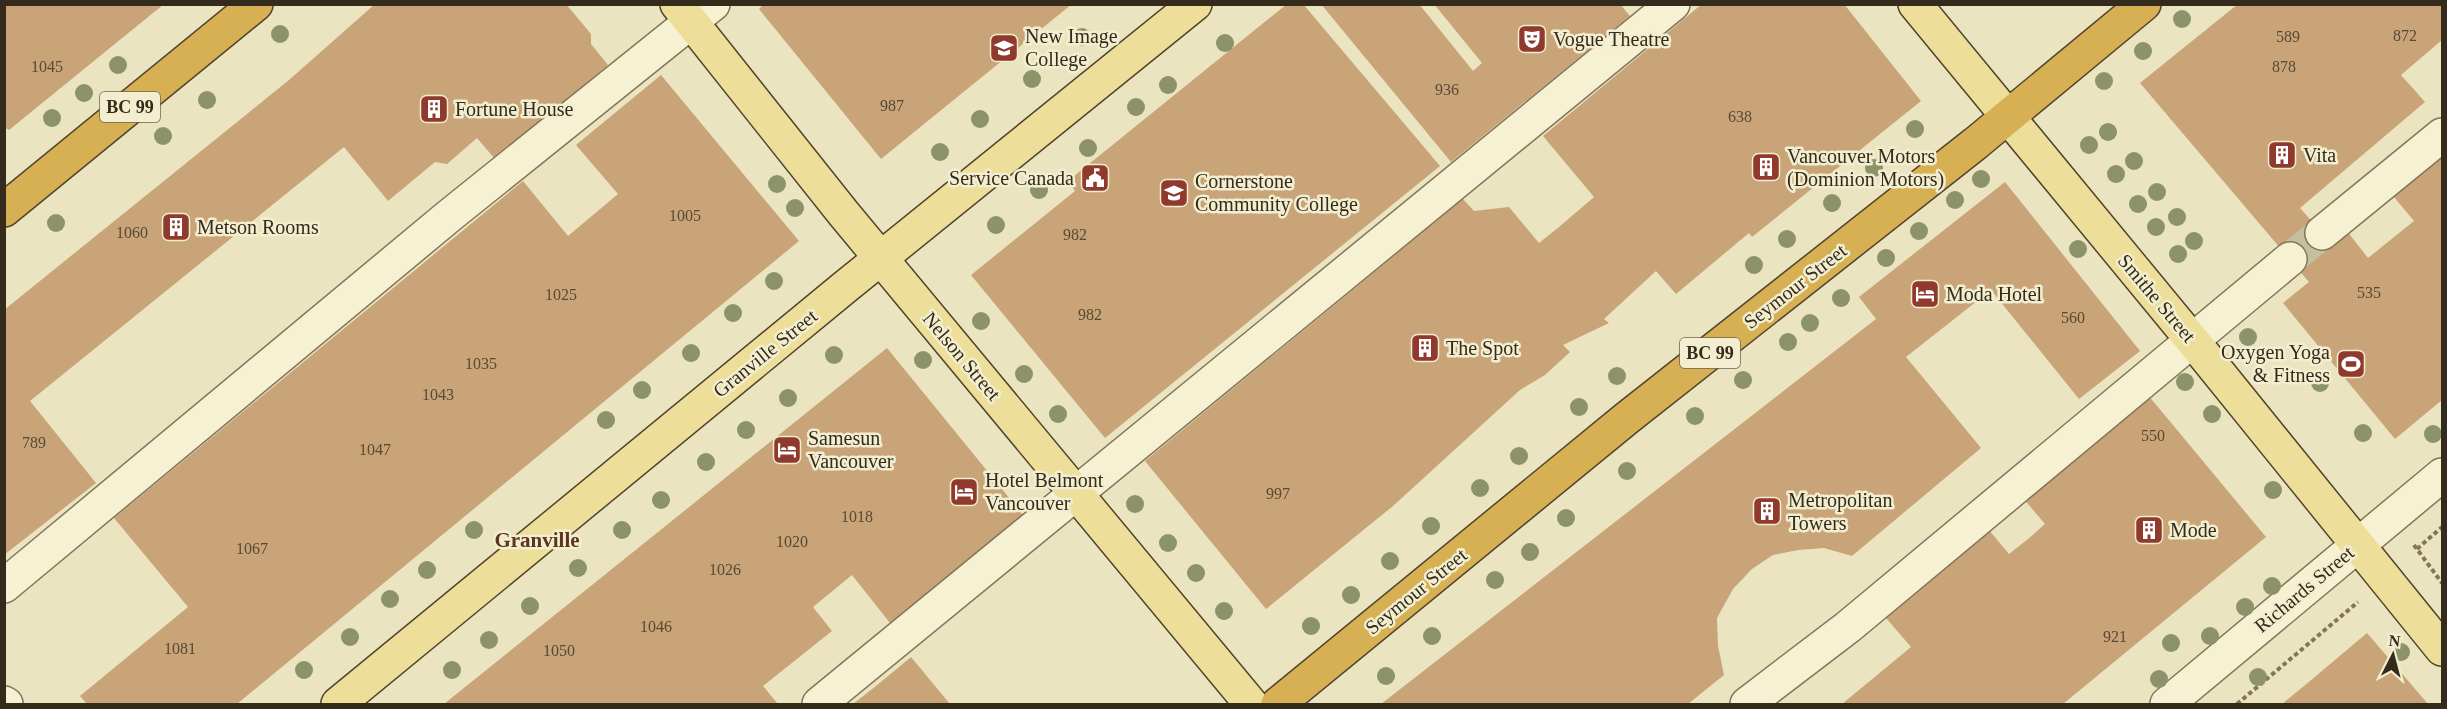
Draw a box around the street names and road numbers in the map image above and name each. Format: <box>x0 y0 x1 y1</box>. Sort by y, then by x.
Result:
road number: BC 99 <box>100 92 160 122</box>
street label: Seymour Street <box>1739 239 1852 334</box>
street label: Smithe Street <box>2114 249 2201 347</box>
street label: Granville Street <box>709 304 822 402</box>
street label: Nelson Street <box>919 307 1006 405</box>
road number: BC 99 <box>1680 338 1740 368</box>
street label: Richards Street <box>2250 541 2358 637</box>
street label: Seymour Street <box>1361 543 1472 639</box>

